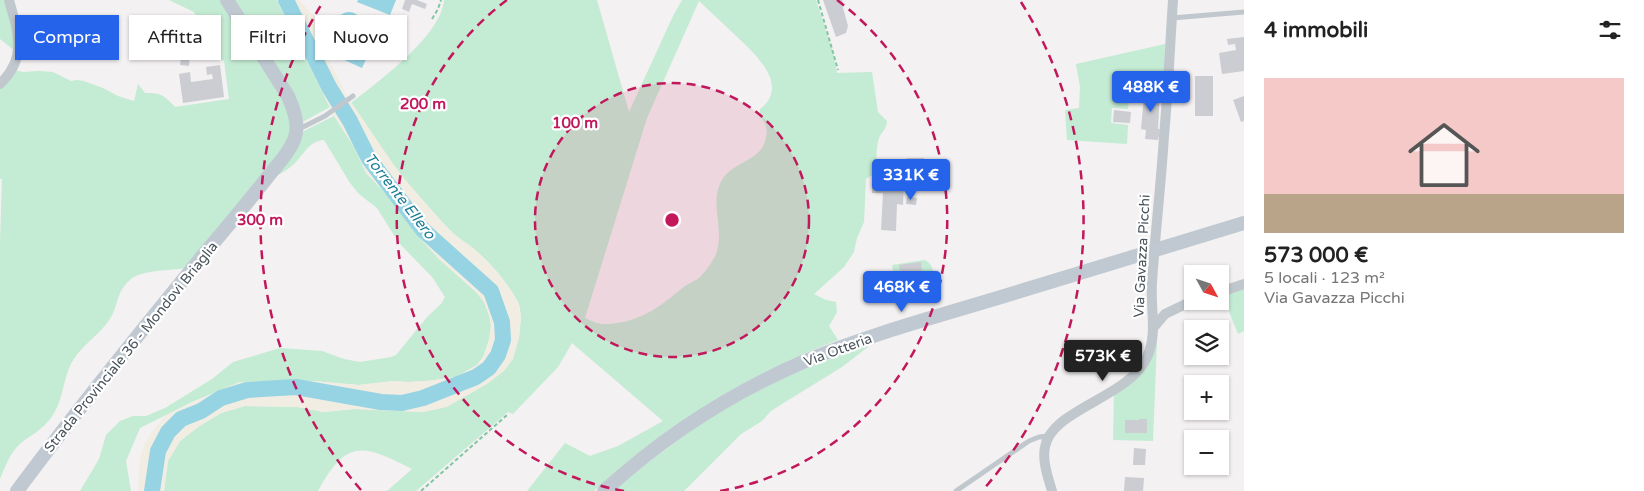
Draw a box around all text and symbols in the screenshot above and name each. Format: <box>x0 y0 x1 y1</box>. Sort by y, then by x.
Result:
chip: Compra <box>15 15 119 60</box>
chip: Affitta <box>129 15 221 60</box>
chip: Filtri <box>231 15 305 60</box>
chip: Nuovo <box>315 15 407 60</box>
icon: filters <box>1596 16 1624 44</box>
text: 4 immobili <box>1264 18 1368 43</box>
pin: 488K € <box>1110 70 1192 113</box>
text: 488K € <box>1123 77 1179 97</box>
text: 200 m <box>400 95 446 113</box>
icon: home <box>1399 110 1489 200</box>
text: 100 m <box>552 114 598 132</box>
water label: Torrente Ellero <box>361 149 440 243</box>
pin: 331K € <box>870 158 952 201</box>
text: 331K € <box>883 165 939 185</box>
street label: Via Gavazza Picchi <box>1130 194 1154 318</box>
text: 300 m <box>237 211 283 229</box>
centre of rings <box>663 211 681 229</box>
street label: Strada Provinciale 36 - Mondovì Briaglia <box>41 238 221 456</box>
text: 573 000 € <box>1264 243 1368 268</box>
north arrow <box>1184 265 1229 310</box>
map controls <box>1184 265 1229 475</box>
text: 5 locali · 123 m² <box>1264 268 1385 288</box>
pin: 468K € <box>861 270 943 313</box>
text: 468K € <box>874 277 930 297</box>
text: Via Gavazza Picchi <box>1264 288 1405 308</box>
button: layers <box>1184 320 1229 365</box>
street label: Via Otteria <box>802 330 874 370</box>
pin: 573K € <box>1062 340 1144 382</box>
text: 573K € <box>1075 346 1131 366</box>
button: + <box>1184 375 1229 420</box>
button: − <box>1184 430 1229 475</box>

